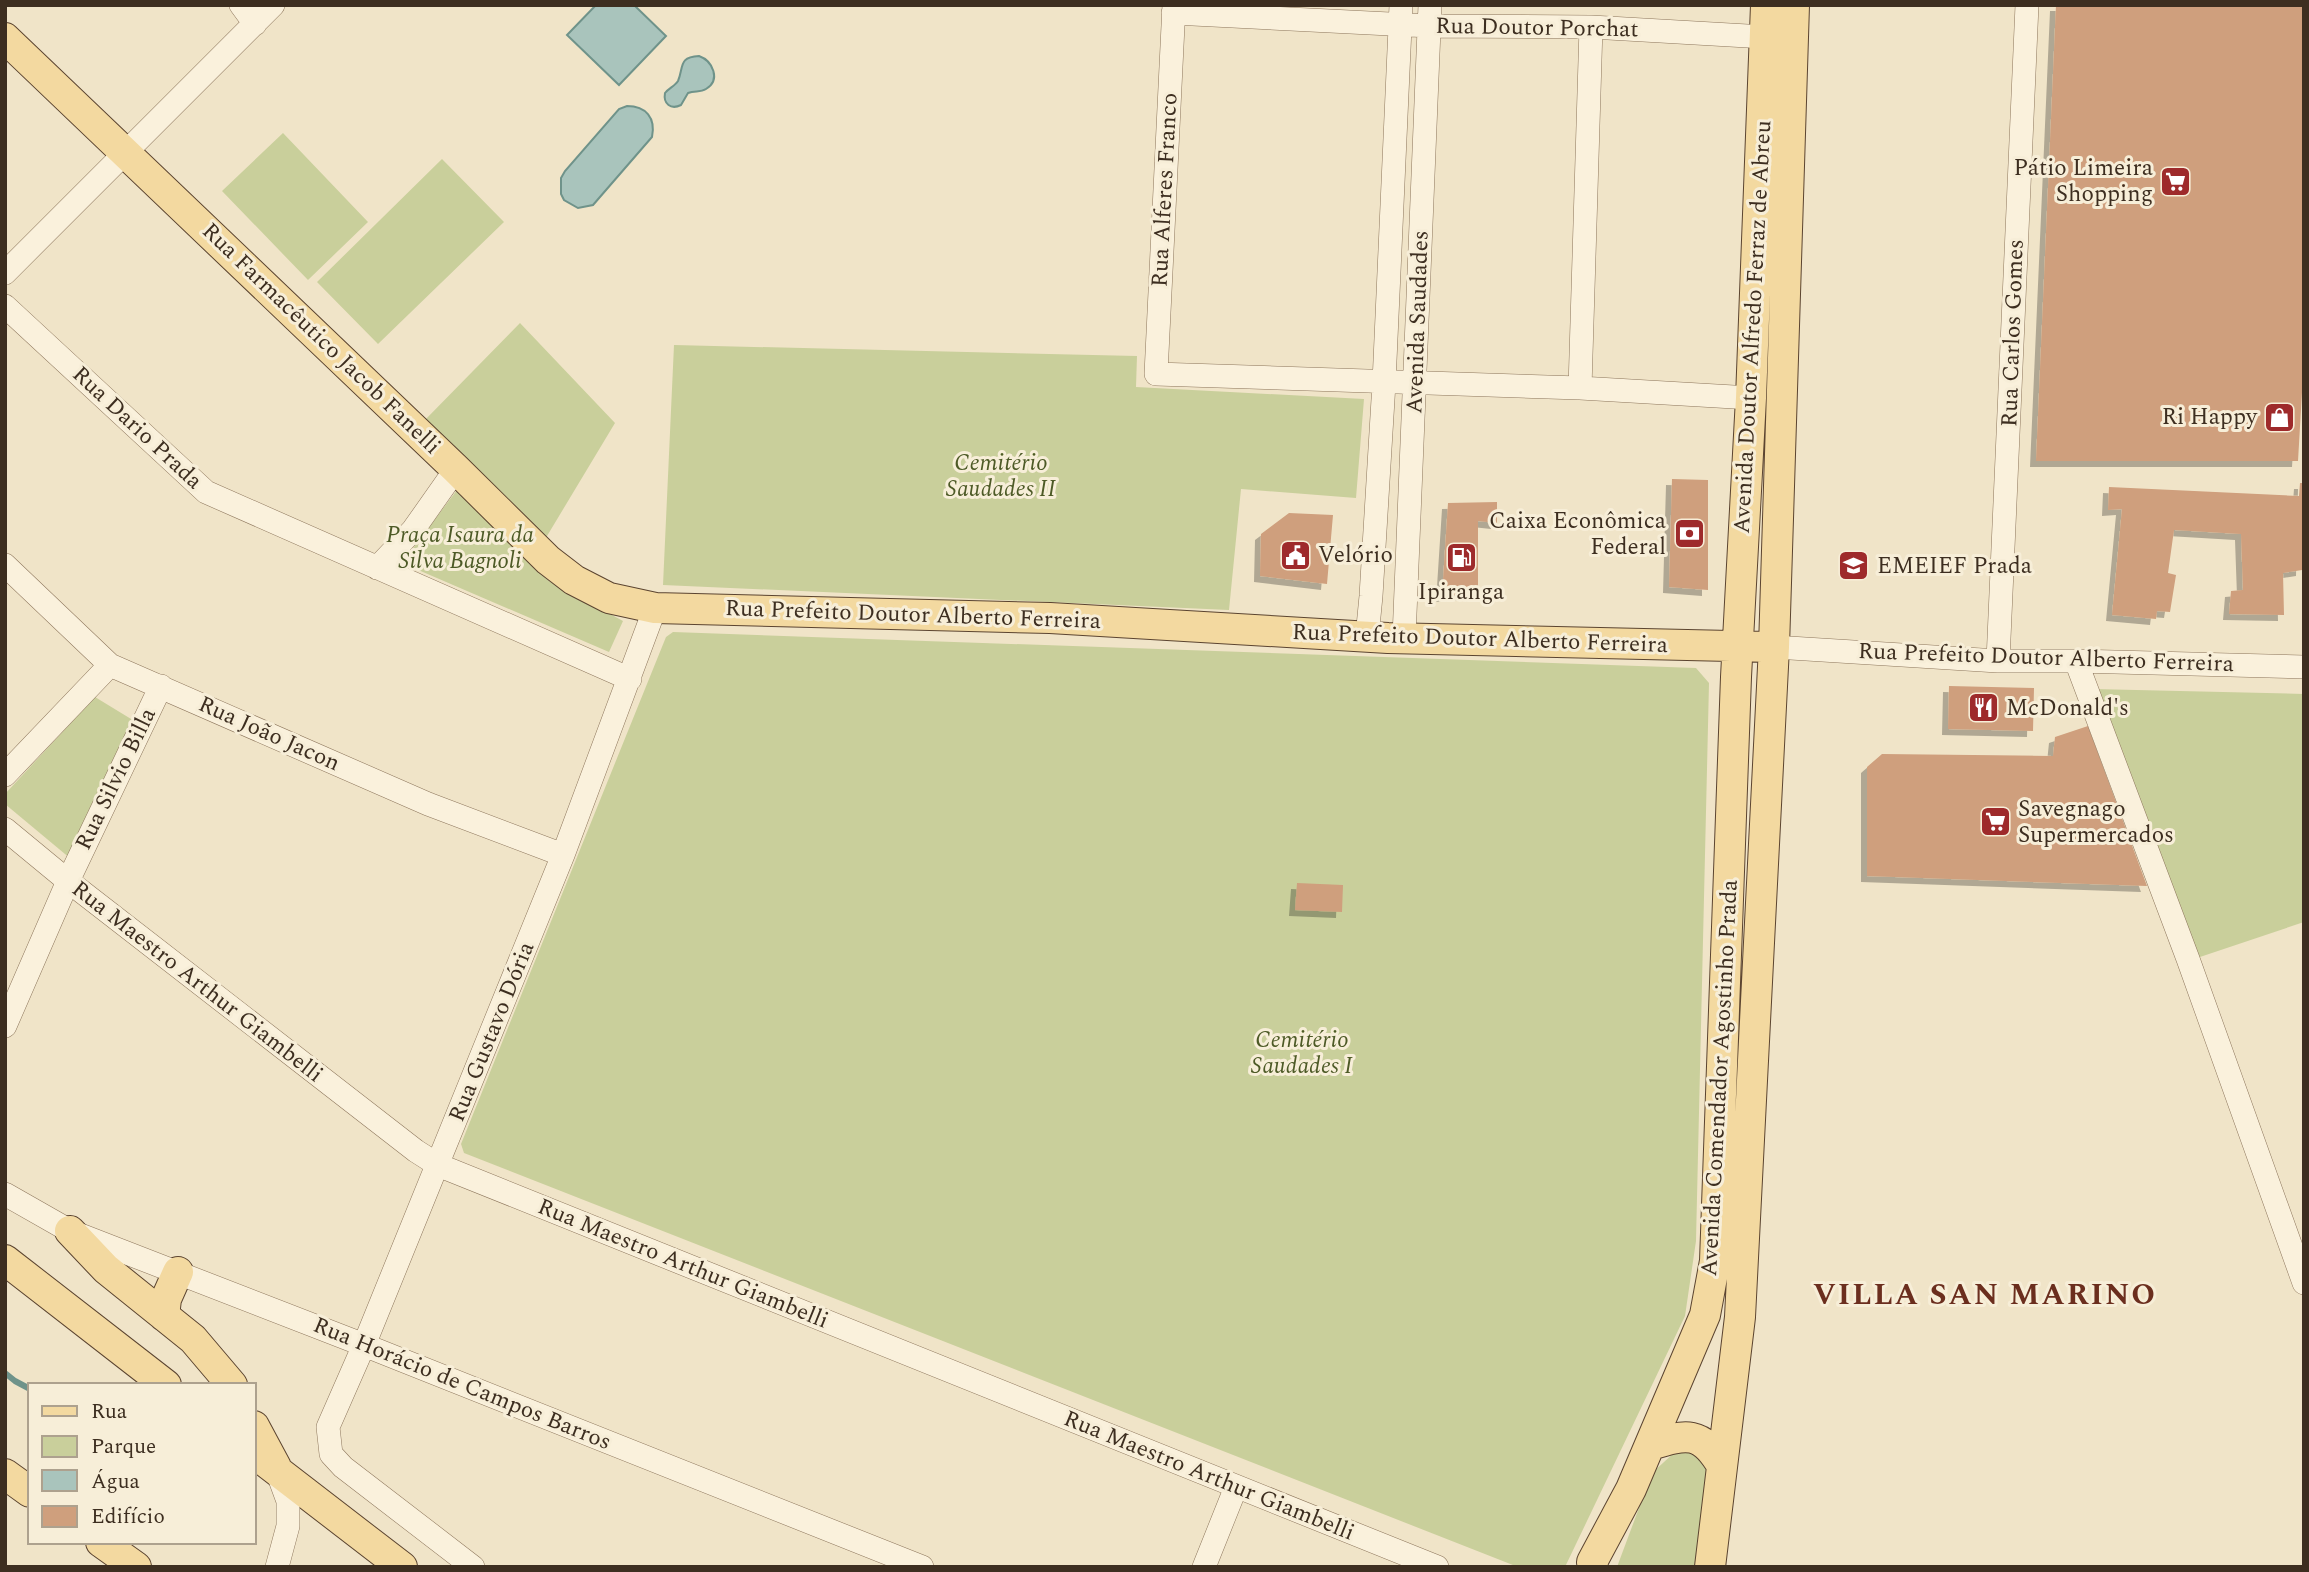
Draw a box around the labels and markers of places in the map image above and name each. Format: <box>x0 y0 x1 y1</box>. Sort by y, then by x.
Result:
place label: Pátio Limeira Shopping <box>2014 151 2153 212</box>
supermarket icon: Pátio Limeira Shopping <box>2159 164 2193 198</box>
place label: Ri Happy <box>2162 400 2258 435</box>
shop icon: Ri Happy <box>2263 400 2297 434</box>
place label: Caixa Econômica Federal <box>1489 504 1666 565</box>
bank icon: Caixa Econômica Federal <box>1672 517 1706 551</box>
public building icon: Velório <box>1278 538 1312 572</box>
place label: Velório <box>1318 538 1393 573</box>
fuel station icon: Ipiranga <box>1444 541 1478 575</box>
school or university icon: EMEIEF Prada <box>1837 549 1871 583</box>
place label: EMEIEF Prada <box>1877 549 2032 584</box>
place label: Ipiranga <box>1418 575 1504 610</box>
restaurant icon: McDonald's <box>1966 691 2000 725</box>
place label: McDonald's <box>2006 691 2129 726</box>
place label: Savegnago Supermercados <box>2018 792 2174 853</box>
supermarket icon: Savegnago Supermercados <box>1978 805 2012 839</box>

